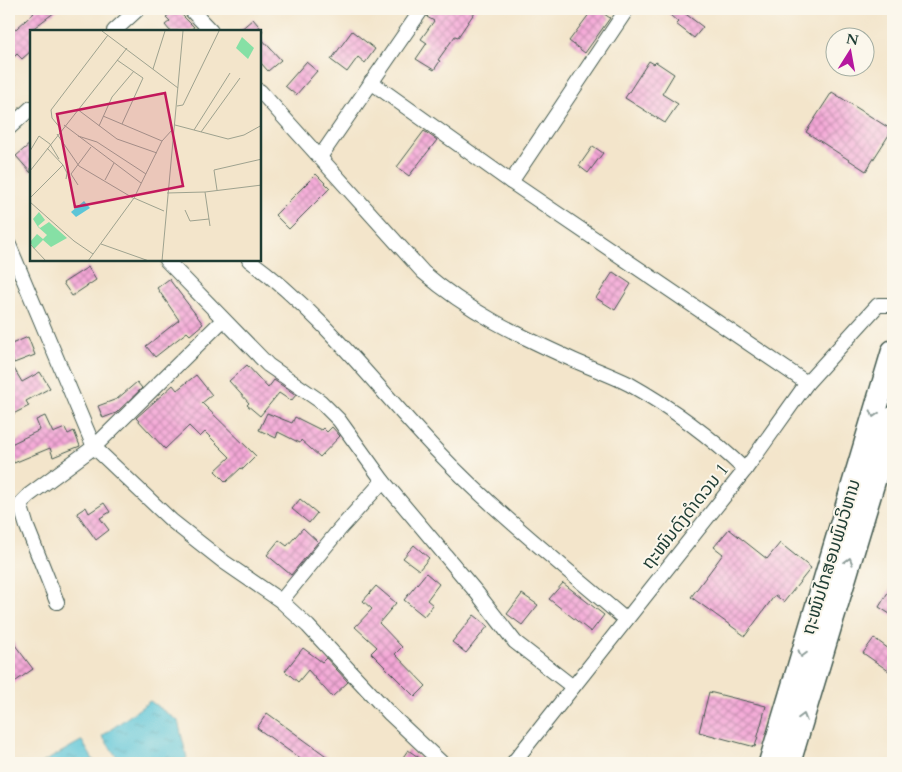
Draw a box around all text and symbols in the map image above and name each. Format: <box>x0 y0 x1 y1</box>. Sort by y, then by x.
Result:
north arrow <box>824 28 874 78</box>
text: N <box>845 29 860 50</box>
inset map <box>30 30 261 261</box>
one-way arrow <box>869 410 879 418</box>
street label: ຖະໜົນດົງດຳດວນ 1 <box>636 458 735 575</box>
street label: ຖະໜົນໄກສອນພົມວິຫານ <box>796 476 867 638</box>
one-way arrow <box>844 557 854 565</box>
one-way arrow <box>798 649 808 657</box>
one-way arrow <box>798 713 808 721</box>

